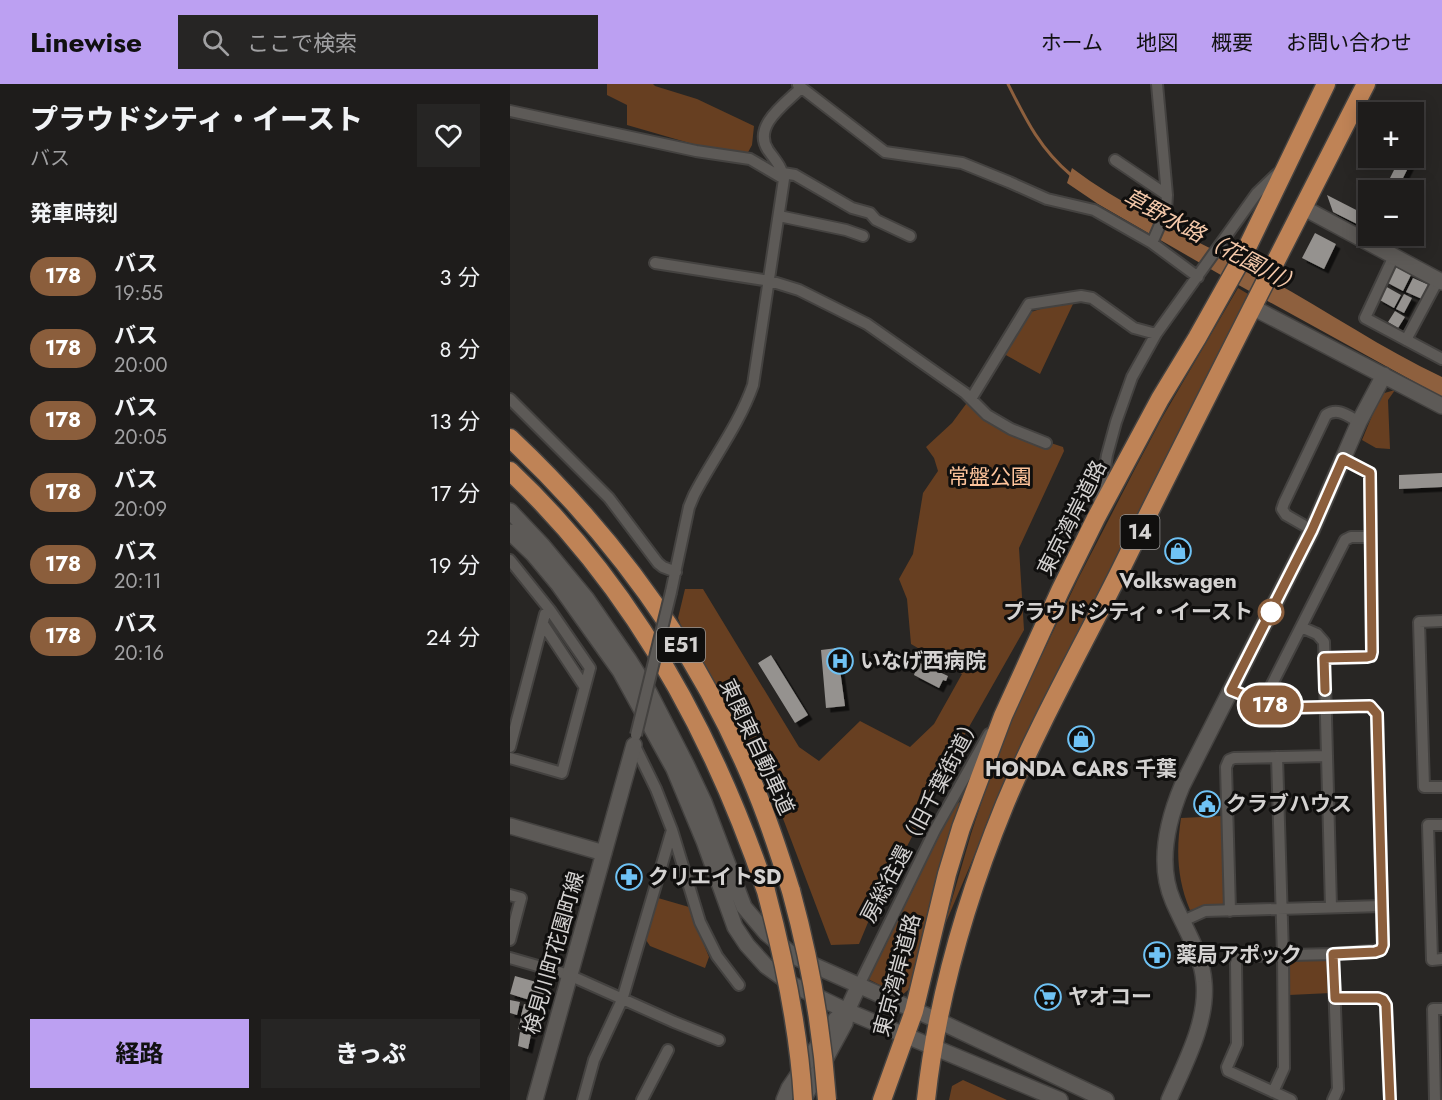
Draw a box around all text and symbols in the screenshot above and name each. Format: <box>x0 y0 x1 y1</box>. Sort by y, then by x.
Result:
search box <box>178 15 598 69</box>
text: Linewise <box>30 22 142 63</box>
icon: search <box>199 26 232 59</box>
text: ここで検索 <box>247 27 357 59</box>
text: ホーム <box>1041 28 1103 58</box>
text: 地図 <box>1136 28 1178 58</box>
text: 概要 <box>1211 28 1253 58</box>
text: お問い合わせ <box>1286 28 1412 58</box>
text: プラウドシティ・イースト <box>30 99 363 140</box>
map controls <box>1358 102 1424 246</box>
button: + <box>1358 102 1424 168</box>
button: heart <box>417 104 480 167</box>
text: バス <box>30 144 70 173</box>
water label: 草野水路（花園川） <box>1118 180 1308 302</box>
button: − <box>1358 180 1424 246</box>
text: 発車時刻 <box>30 197 118 229</box>
text: バス <box>114 247 158 279</box>
text: 178 <box>45 261 81 291</box>
text: 3 分 <box>439 261 480 293</box>
text: 19:55 <box>114 279 163 308</box>
text: バス <box>114 319 158 351</box>
text: 178 <box>45 333 81 363</box>
text: 8 分 <box>439 333 480 365</box>
text: 20:00 <box>114 351 167 380</box>
text: バス <box>114 391 158 423</box>
text: 178 <box>45 405 81 435</box>
text: 13 分 <box>429 405 480 437</box>
text: 20:05 <box>114 423 167 452</box>
street label: 東京湾岸道路 <box>1030 455 1114 581</box>
park label: 常盤公園 <box>948 462 1032 492</box>
text: バス <box>114 463 158 495</box>
text: 178 <box>45 477 81 507</box>
text: 17 分 <box>430 477 480 509</box>
text: 20:09 <box>114 495 167 524</box>
road number: 14 <box>1120 515 1160 549</box>
text: バス <box>114 535 158 567</box>
shop icon: Volkswagen <box>1163 536 1193 566</box>
text: 178 <box>45 549 81 579</box>
text: 19 分 <box>429 549 480 581</box>
place label: Volkswagen <box>1118 566 1237 596</box>
text: 20:11 <box>114 567 161 596</box>
place label: プラウドシティ・イースト <box>1003 597 1253 627</box>
marker: プラウドシティ・イースト <box>1258 599 1284 625</box>
text: バス <box>114 607 158 639</box>
text: 178 <box>45 621 81 651</box>
text: 24 分 <box>426 621 480 653</box>
road number: E51 <box>657 628 705 662</box>
text: 20:16 <box>114 639 164 668</box>
hospital icon: いなげ西病院 <box>825 646 855 676</box>
place label: いなげ西病院 <box>860 646 986 676</box>
street label: 東関東自動車道 <box>712 674 802 820</box>
line badge: 178 <box>1236 686 1305 724</box>
text: 178 <box>1252 690 1288 720</box>
street label: 房総往還（旧千葉街道） <box>854 710 988 928</box>
shop icon: HONDA CARS 千葉 <box>1066 724 1096 754</box>
place label: HONDA CARS 千葉 <box>985 754 1177 784</box>
public building icon: クラブハウス <box>1192 789 1222 819</box>
place label: クラブハウス <box>1226 789 1352 819</box>
pharmacy icon: クリエイトSD <box>614 862 644 892</box>
place label: クリエイトSD <box>648 862 782 892</box>
street label: 検見川町花園町線 <box>516 868 592 1038</box>
street label: 東京湾岸道路 <box>866 910 928 1040</box>
pharmacy icon: 薬局アポック <box>1142 940 1172 970</box>
place label: 薬局アポック <box>1176 940 1302 970</box>
supermarket icon: ヤオコー <box>1033 982 1063 1012</box>
place label: ヤオコー <box>1068 982 1152 1012</box>
button: 経路 <box>30 1019 249 1088</box>
button: きっぷ <box>261 1019 480 1088</box>

